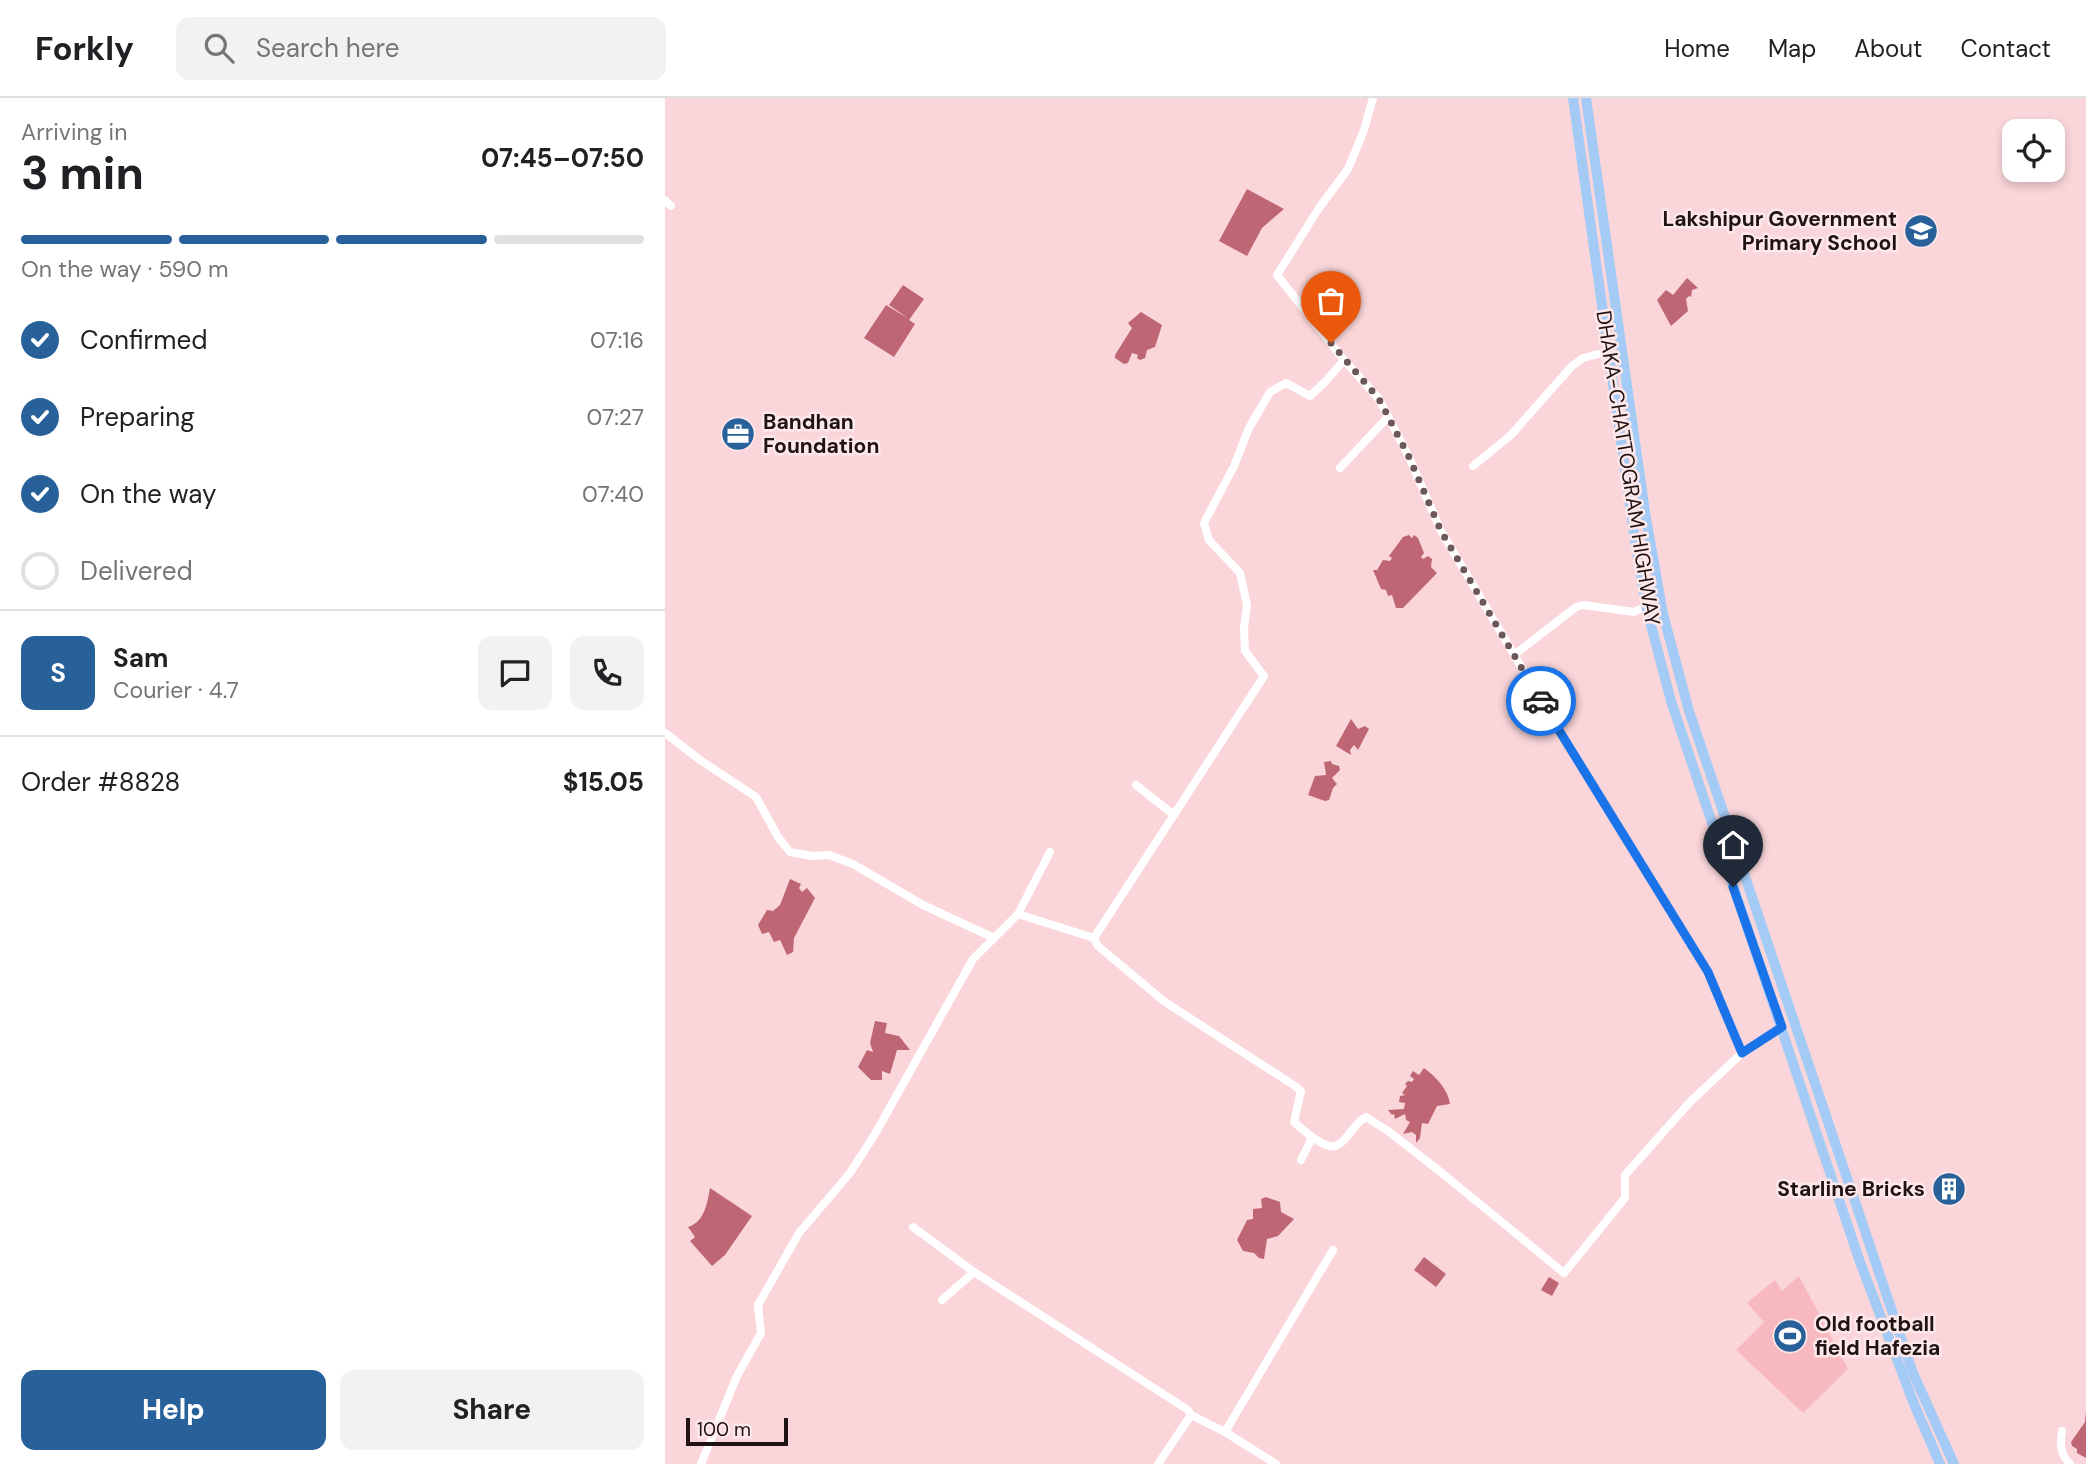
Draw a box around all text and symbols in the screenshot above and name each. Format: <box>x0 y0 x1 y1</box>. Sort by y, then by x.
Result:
search box <box>176 17 666 80</box>
text: Forkly <box>35 27 134 70</box>
icon: search <box>200 29 238 67</box>
text: Search here <box>256 31 399 65</box>
text: Home <box>1664 33 1730 64</box>
text: Map <box>1768 33 1816 64</box>
text: About <box>1854 33 1923 64</box>
text: Contact <box>1961 33 2051 64</box>
text: Arriving in <box>21 117 127 147</box>
map controls <box>2002 119 2065 182</box>
button: locate <box>2002 119 2065 182</box>
text: 07:45–07:50 <box>481 141 644 175</box>
text: 3 min <box>21 143 144 203</box>
place label: Lakshipur Government Primary School <box>1663 205 1897 257</box>
school or university icon: Lakshipur Government Primary School <box>1902 212 1940 250</box>
text: On the way · 590 m <box>21 254 229 284</box>
pin <box>1301 271 1361 343</box>
icon: bag <box>1312 282 1350 320</box>
street label: DHAKA-CHATTOGRAM HIGHWAY <box>1589 308 1667 628</box>
icon: check <box>21 321 59 359</box>
text: Confirmed <box>80 323 207 357</box>
text: 07:16 <box>590 325 644 355</box>
icon: check <box>21 398 59 436</box>
text: Preparing <box>80 400 195 434</box>
text: 07:27 <box>587 402 644 432</box>
place label: Bandhan Foundation <box>763 408 879 460</box>
office icon: Bandhan Foundation <box>719 415 757 453</box>
icon: check <box>21 475 59 513</box>
text: On the way <box>80 477 216 511</box>
text: 07:40 <box>582 479 644 509</box>
text: Delivered <box>80 554 193 588</box>
button: chat <box>478 636 552 710</box>
button: phone <box>570 636 644 710</box>
text: Sam <box>113 641 168 675</box>
text: S <box>50 656 66 690</box>
courier <box>1506 666 1576 736</box>
text: Courier · 4.7 <box>113 675 239 705</box>
icon: car <box>1522 682 1560 720</box>
text: Order #8828 <box>21 765 180 799</box>
text: $15.05 <box>563 765 644 799</box>
pin <box>1703 815 1763 887</box>
icon: home <box>1714 826 1752 864</box>
building icon: Starline Bricks <box>1930 1170 1968 1208</box>
place label: Starline Bricks <box>1777 1175 1925 1203</box>
place label: Old football field Hafezia <box>1815 1310 1940 1362</box>
sports icon: Old football field Hafezia <box>1771 1317 1809 1355</box>
button: Help <box>21 1370 326 1450</box>
button: Share <box>340 1370 644 1450</box>
scale bar <box>686 1415 787 1447</box>
text: 100 m <box>697 1417 751 1442</box>

